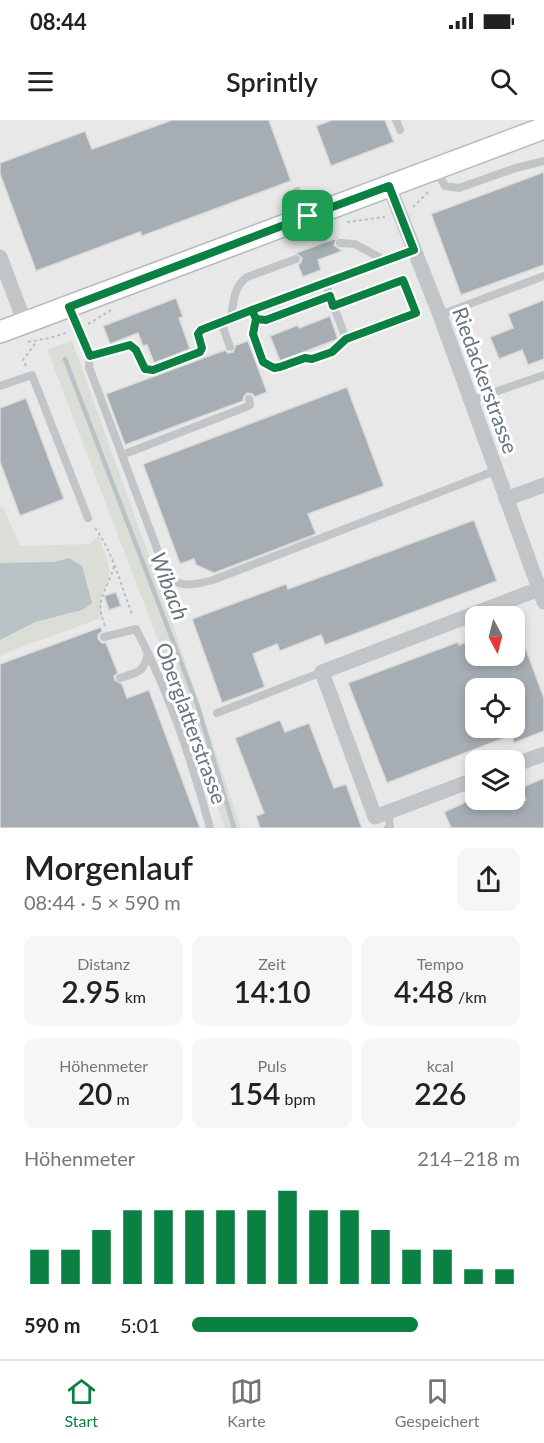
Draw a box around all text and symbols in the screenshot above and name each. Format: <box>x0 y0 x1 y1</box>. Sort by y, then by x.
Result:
text: 08:44 <box>30 8 87 35</box>
icon: menu <box>24 65 57 98</box>
text: Sprintly <box>226 65 318 98</box>
icon: search <box>487 65 520 98</box>
pin <box>282 190 333 241</box>
icon: arrive <box>291 199 324 232</box>
street label: Riedackerstrasse <box>448 303 524 457</box>
water label: Wibach <box>145 548 195 624</box>
north arrow <box>465 606 525 666</box>
map controls <box>465 606 525 810</box>
street label: Oberglatterstrasse <box>151 639 233 807</box>
button: locate <box>465 678 525 738</box>
button: layers <box>465 750 525 810</box>
text: Morgenlauf <box>24 847 193 887</box>
button: share <box>457 848 520 911</box>
text: 08:44 · 5 × 590 m <box>24 890 181 914</box>
text: Distanz <box>77 954 130 973</box>
text: Zeit <box>258 954 286 973</box>
text: Tempo <box>417 954 464 973</box>
text: 2.95 <box>61 973 121 1009</box>
text: 14:10 <box>233 973 311 1009</box>
text: 4:48 <box>394 973 454 1009</box>
text: km <box>121 987 146 1006</box>
text: /km <box>454 987 487 1006</box>
text: Höhenmeter <box>59 1056 148 1075</box>
text: Puls <box>257 1056 287 1075</box>
text: kcal <box>427 1056 454 1075</box>
text: 20 <box>78 1075 112 1111</box>
text: 154 <box>228 1075 281 1111</box>
text: 226 <box>414 1075 466 1111</box>
text: m <box>112 1089 130 1108</box>
text: bpm <box>281 1089 316 1108</box>
text: Höhenmeter <box>24 1146 135 1170</box>
text: 214–218 m <box>417 1146 520 1170</box>
text: 590 m <box>24 1313 80 1337</box>
text: 5:01 <box>120 1313 160 1337</box>
tab: Start <box>65 1375 98 1430</box>
tab: Karte <box>227 1375 266 1430</box>
tab: Gespeichert <box>395 1375 479 1430</box>

